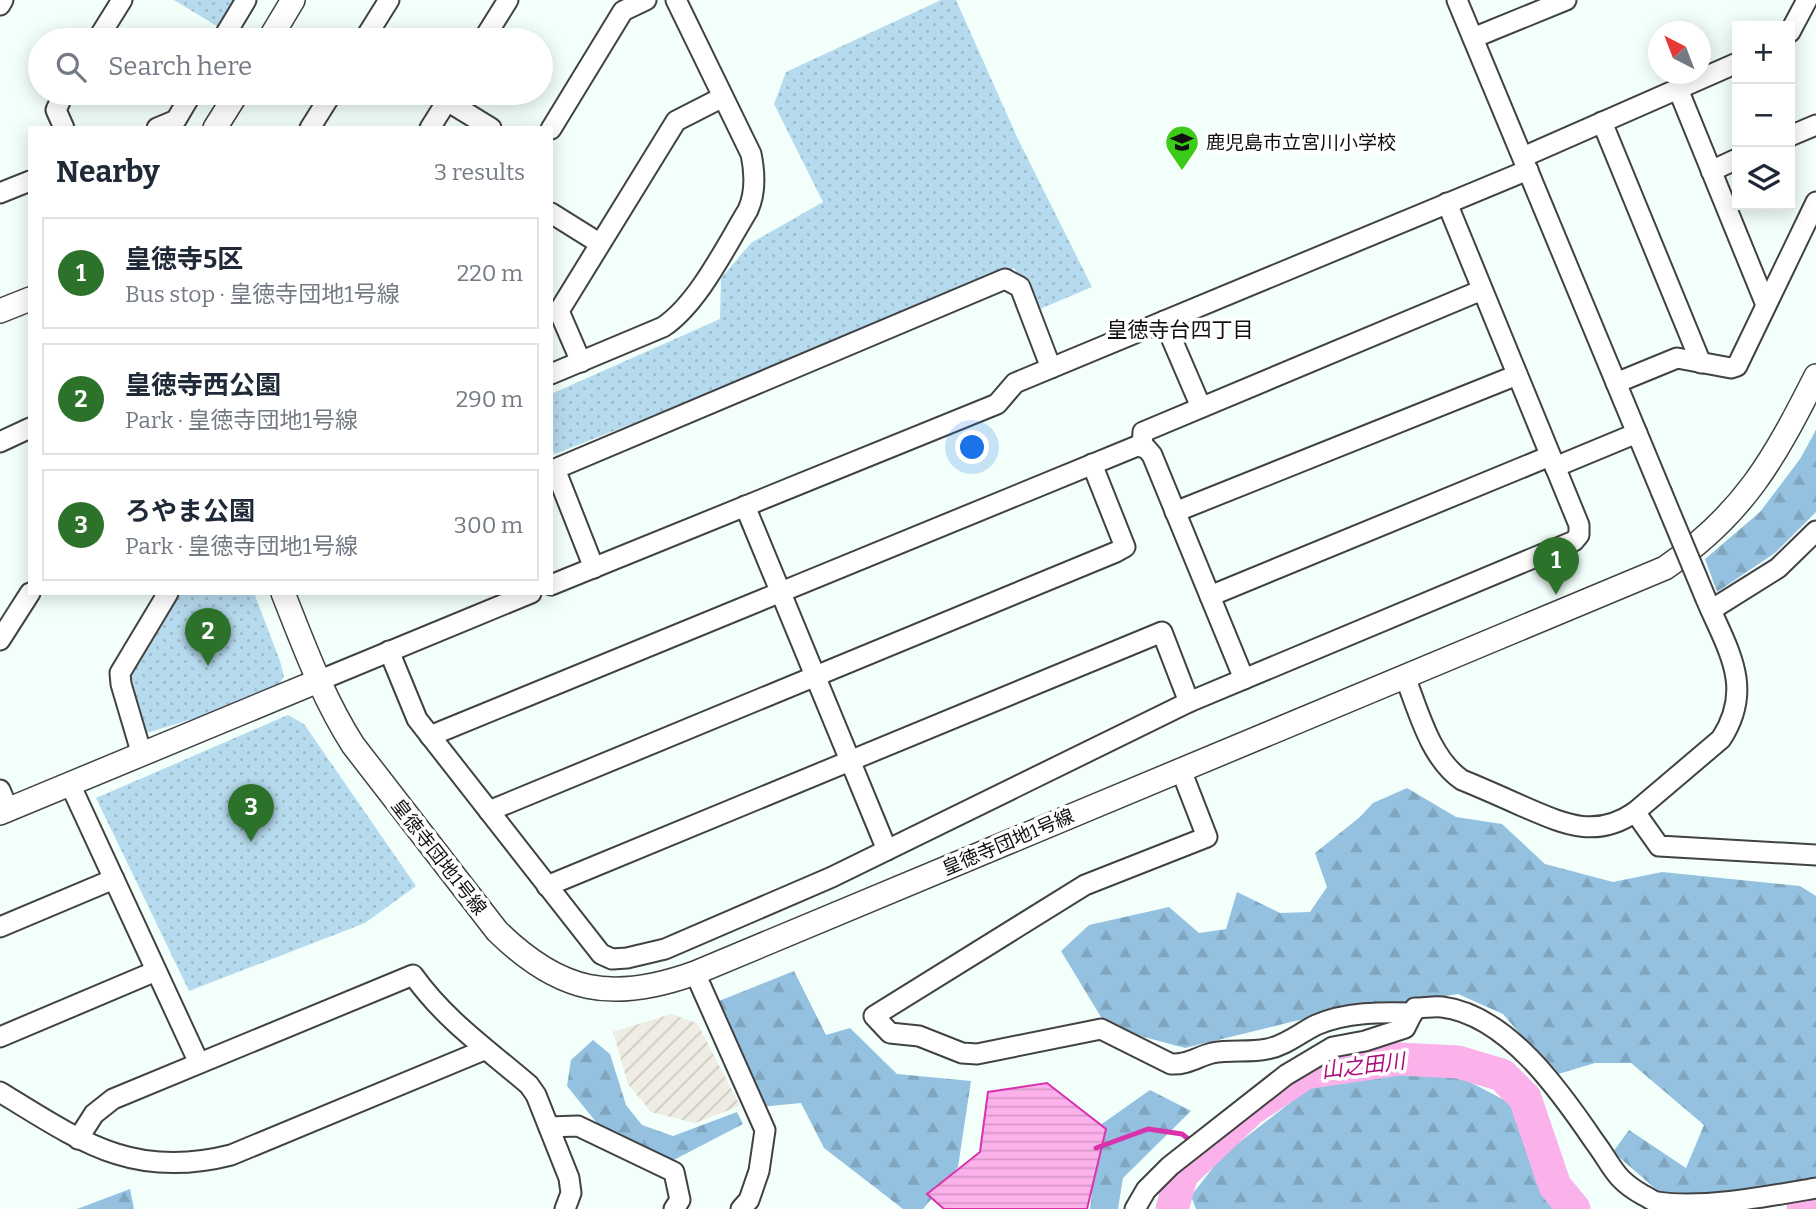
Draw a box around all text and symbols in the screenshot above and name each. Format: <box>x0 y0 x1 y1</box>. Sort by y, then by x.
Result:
north arrow <box>1648 21 1711 84</box>
map controls <box>1732 21 1795 210</box>
button: + <box>1732 21 1795 84</box>
search box <box>28 28 553 105</box>
icon: search <box>52 48 90 86</box>
text: Search here <box>108 51 252 82</box>
button: − <box>1732 84 1795 147</box>
school or university icon: 鹿児島市立宮川小学校 <box>1163 123 1201 172</box>
place label: 鹿児島市立宮川小学校 <box>1206 131 1396 154</box>
button: layers <box>1732 147 1795 210</box>
text: Nearby <box>56 154 160 190</box>
text: 3 results <box>434 158 525 186</box>
text: 皇徳寺5区 <box>125 244 243 275</box>
text: 1 <box>76 259 86 287</box>
text: 220 m <box>457 259 523 287</box>
text: Bus stop · 皇徳寺団地1号線 <box>125 280 400 308</box>
district label: 皇徳寺台四丁目 <box>1107 317 1254 343</box>
text: 皇徳寺西公園 <box>125 370 281 401</box>
text: 2 <box>75 385 87 413</box>
text: 290 m <box>456 385 523 413</box>
text: Park · 皇徳寺団地1号線 <box>125 406 358 434</box>
your location <box>955 430 989 464</box>
text: ろやま公園 <box>125 496 255 527</box>
text: 3 <box>74 511 88 539</box>
text: 300 m <box>454 511 523 539</box>
text: Park · 皇徳寺団地1号線 <box>125 532 358 560</box>
pin: 1 <box>1533 537 1579 595</box>
pin: 2 <box>185 608 231 666</box>
pin: 3 <box>228 784 274 842</box>
street label: 皇徳寺団地1号線 <box>387 794 491 920</box>
street label: 皇徳寺団地1号線 <box>939 804 1077 880</box>
water label: 山之田川 <box>1320 1048 1408 1084</box>

